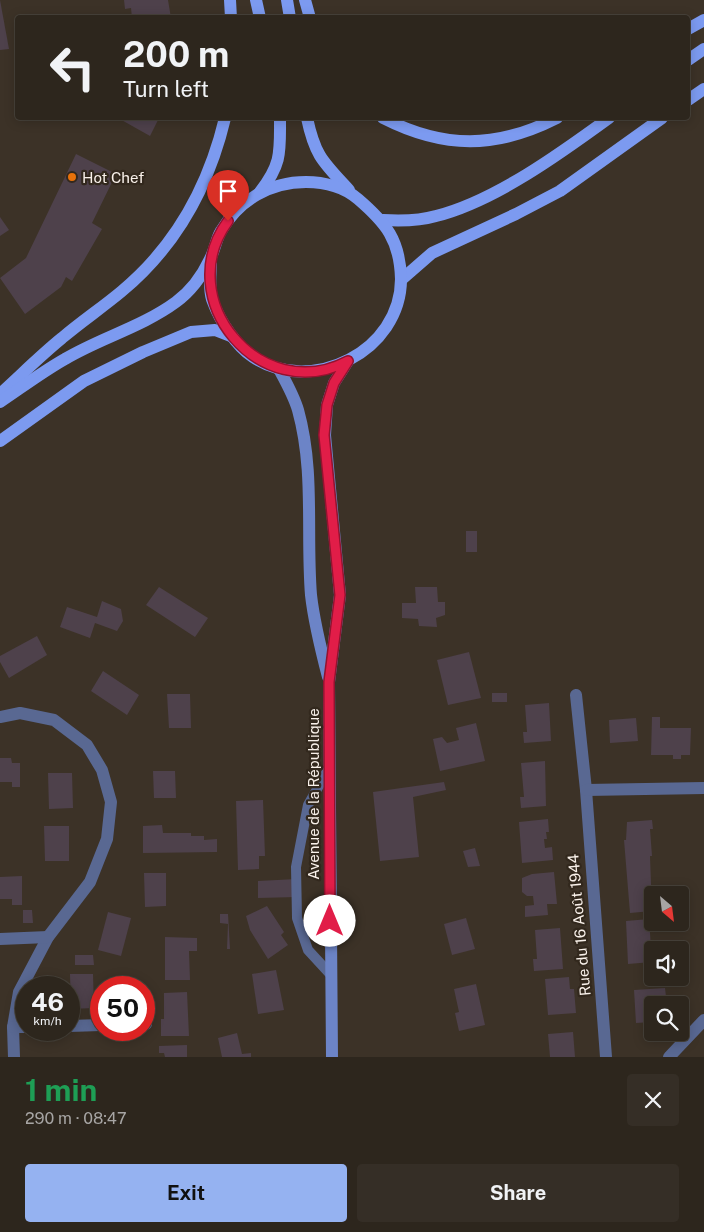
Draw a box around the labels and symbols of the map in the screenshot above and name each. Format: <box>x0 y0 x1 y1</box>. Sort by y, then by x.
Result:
place label: Hot Chef <box>82 169 144 186</box>
pin <box>207 170 249 221</box>
marker: Hot Chef <box>66 171 78 183</box>
street label: Avenue de la République <box>305 708 322 880</box>
street label: Rue du 16 Août 1944 <box>564 853 594 997</box>
north arrow <box>644 886 689 931</box>
position arrow <box>303 894 355 946</box>
speed limit sign: 50 <box>90 976 155 1041</box>

